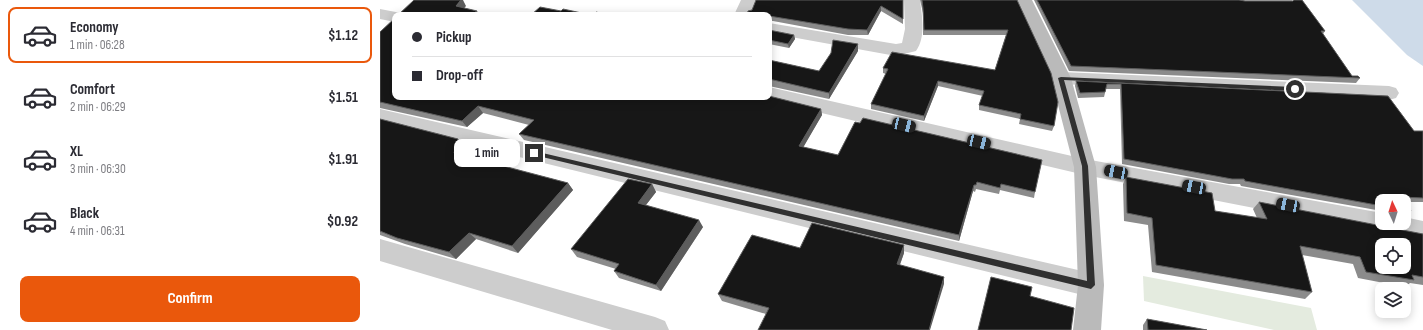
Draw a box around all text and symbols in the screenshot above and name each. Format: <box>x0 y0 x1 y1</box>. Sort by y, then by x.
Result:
icon: car <box>22 17 58 53</box>
text: Economy <box>70 18 119 37</box>
text: $1.12 <box>328 26 358 45</box>
text: Pickup <box>436 28 472 47</box>
text: 1 min · 06:28 <box>70 37 125 53</box>
text: Drop-off <box>436 66 483 85</box>
icon: car <box>22 79 58 115</box>
text: Comfort <box>70 80 115 99</box>
route start <box>1286 80 1304 98</box>
text: $1.51 <box>328 88 358 107</box>
text: 2 min · 06:29 <box>70 99 126 115</box>
car <box>891 116 917 134</box>
car <box>966 133 992 151</box>
callout: 1 min <box>454 139 520 167</box>
icon: car <box>22 141 58 177</box>
text: XL <box>70 142 83 161</box>
route end <box>525 144 543 162</box>
text: 1 min <box>475 145 499 161</box>
text: $1.91 <box>328 150 358 169</box>
text: 3 min · 06:30 <box>70 161 126 177</box>
car <box>1103 164 1129 180</box>
car <box>1181 179 1207 195</box>
north arrow <box>1375 194 1411 230</box>
map controls <box>1375 194 1411 318</box>
car <box>1275 197 1301 213</box>
icon: car <box>22 203 58 239</box>
text: Black <box>70 204 99 223</box>
text: $0.92 <box>327 212 358 231</box>
text: 4 min · 06:31 <box>70 223 125 239</box>
button: locate <box>1375 238 1411 274</box>
button: Confirm <box>20 276 360 322</box>
button: layers <box>1375 282 1411 318</box>

